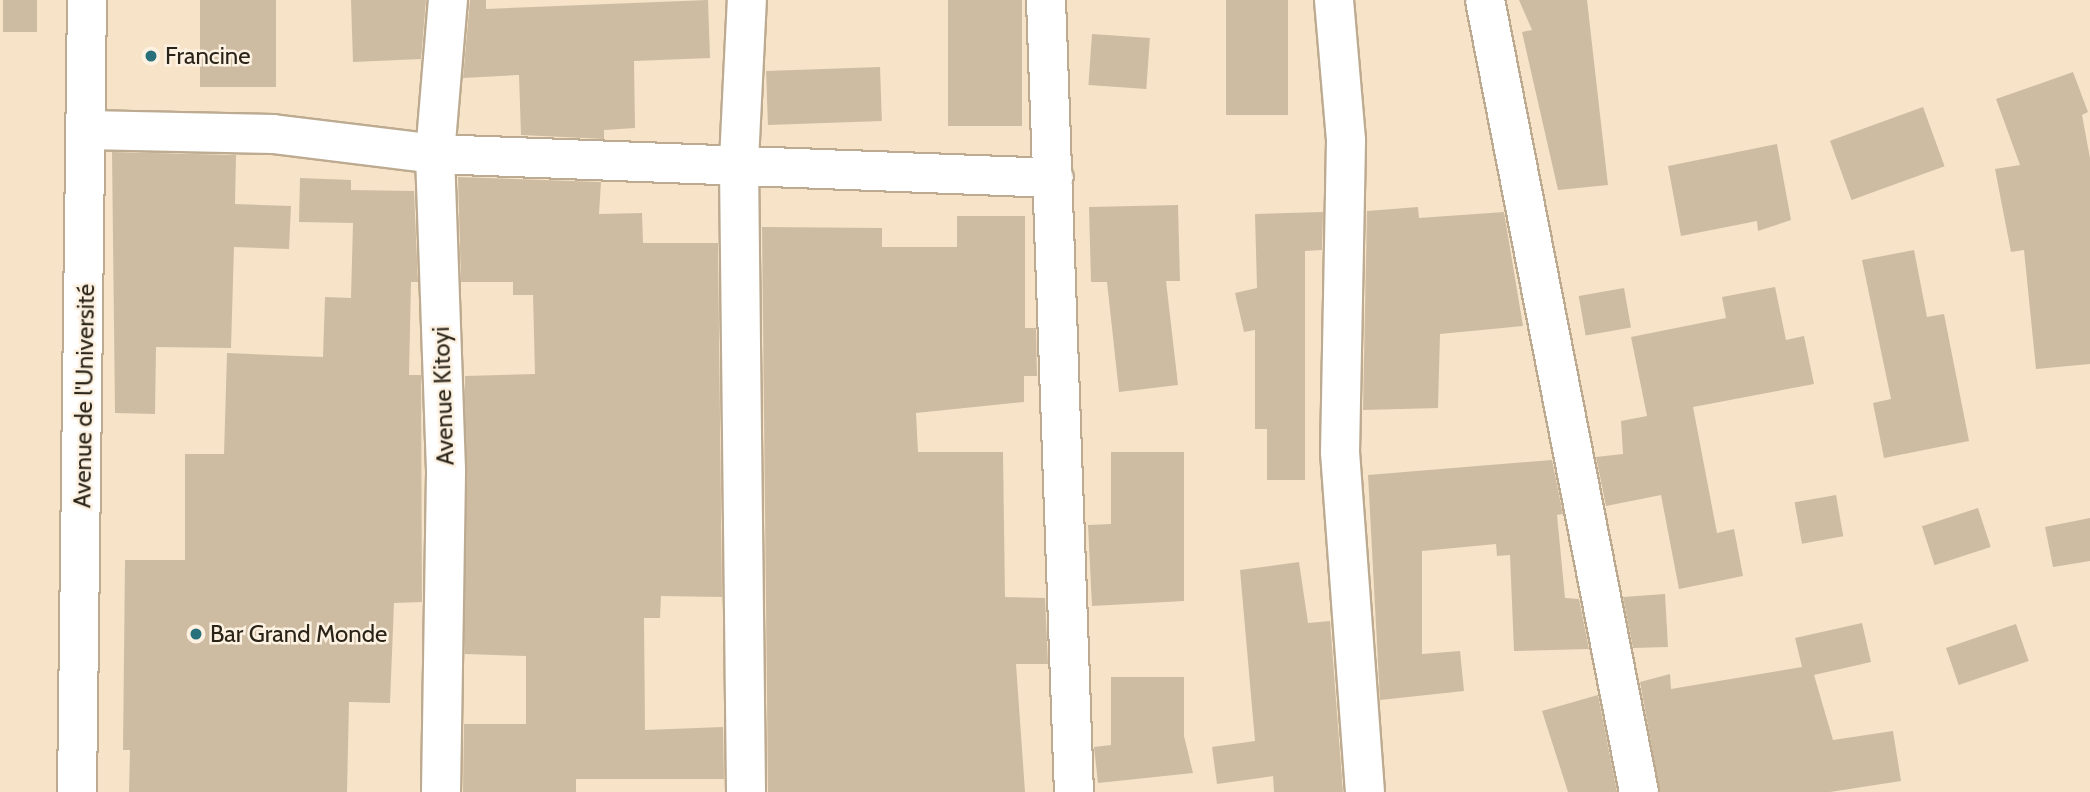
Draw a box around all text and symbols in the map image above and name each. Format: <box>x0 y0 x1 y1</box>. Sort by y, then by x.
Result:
place label: Francine <box>165 42 251 70</box>
marker: Francine <box>143 48 159 64</box>
street label: Avenue de l'Université <box>68 284 100 508</box>
street label: Avenue Kitoyi <box>426 326 460 466</box>
place label: Bar Grand Monde <box>210 620 387 648</box>
marker: Bar Grand Monde <box>188 626 204 642</box>

